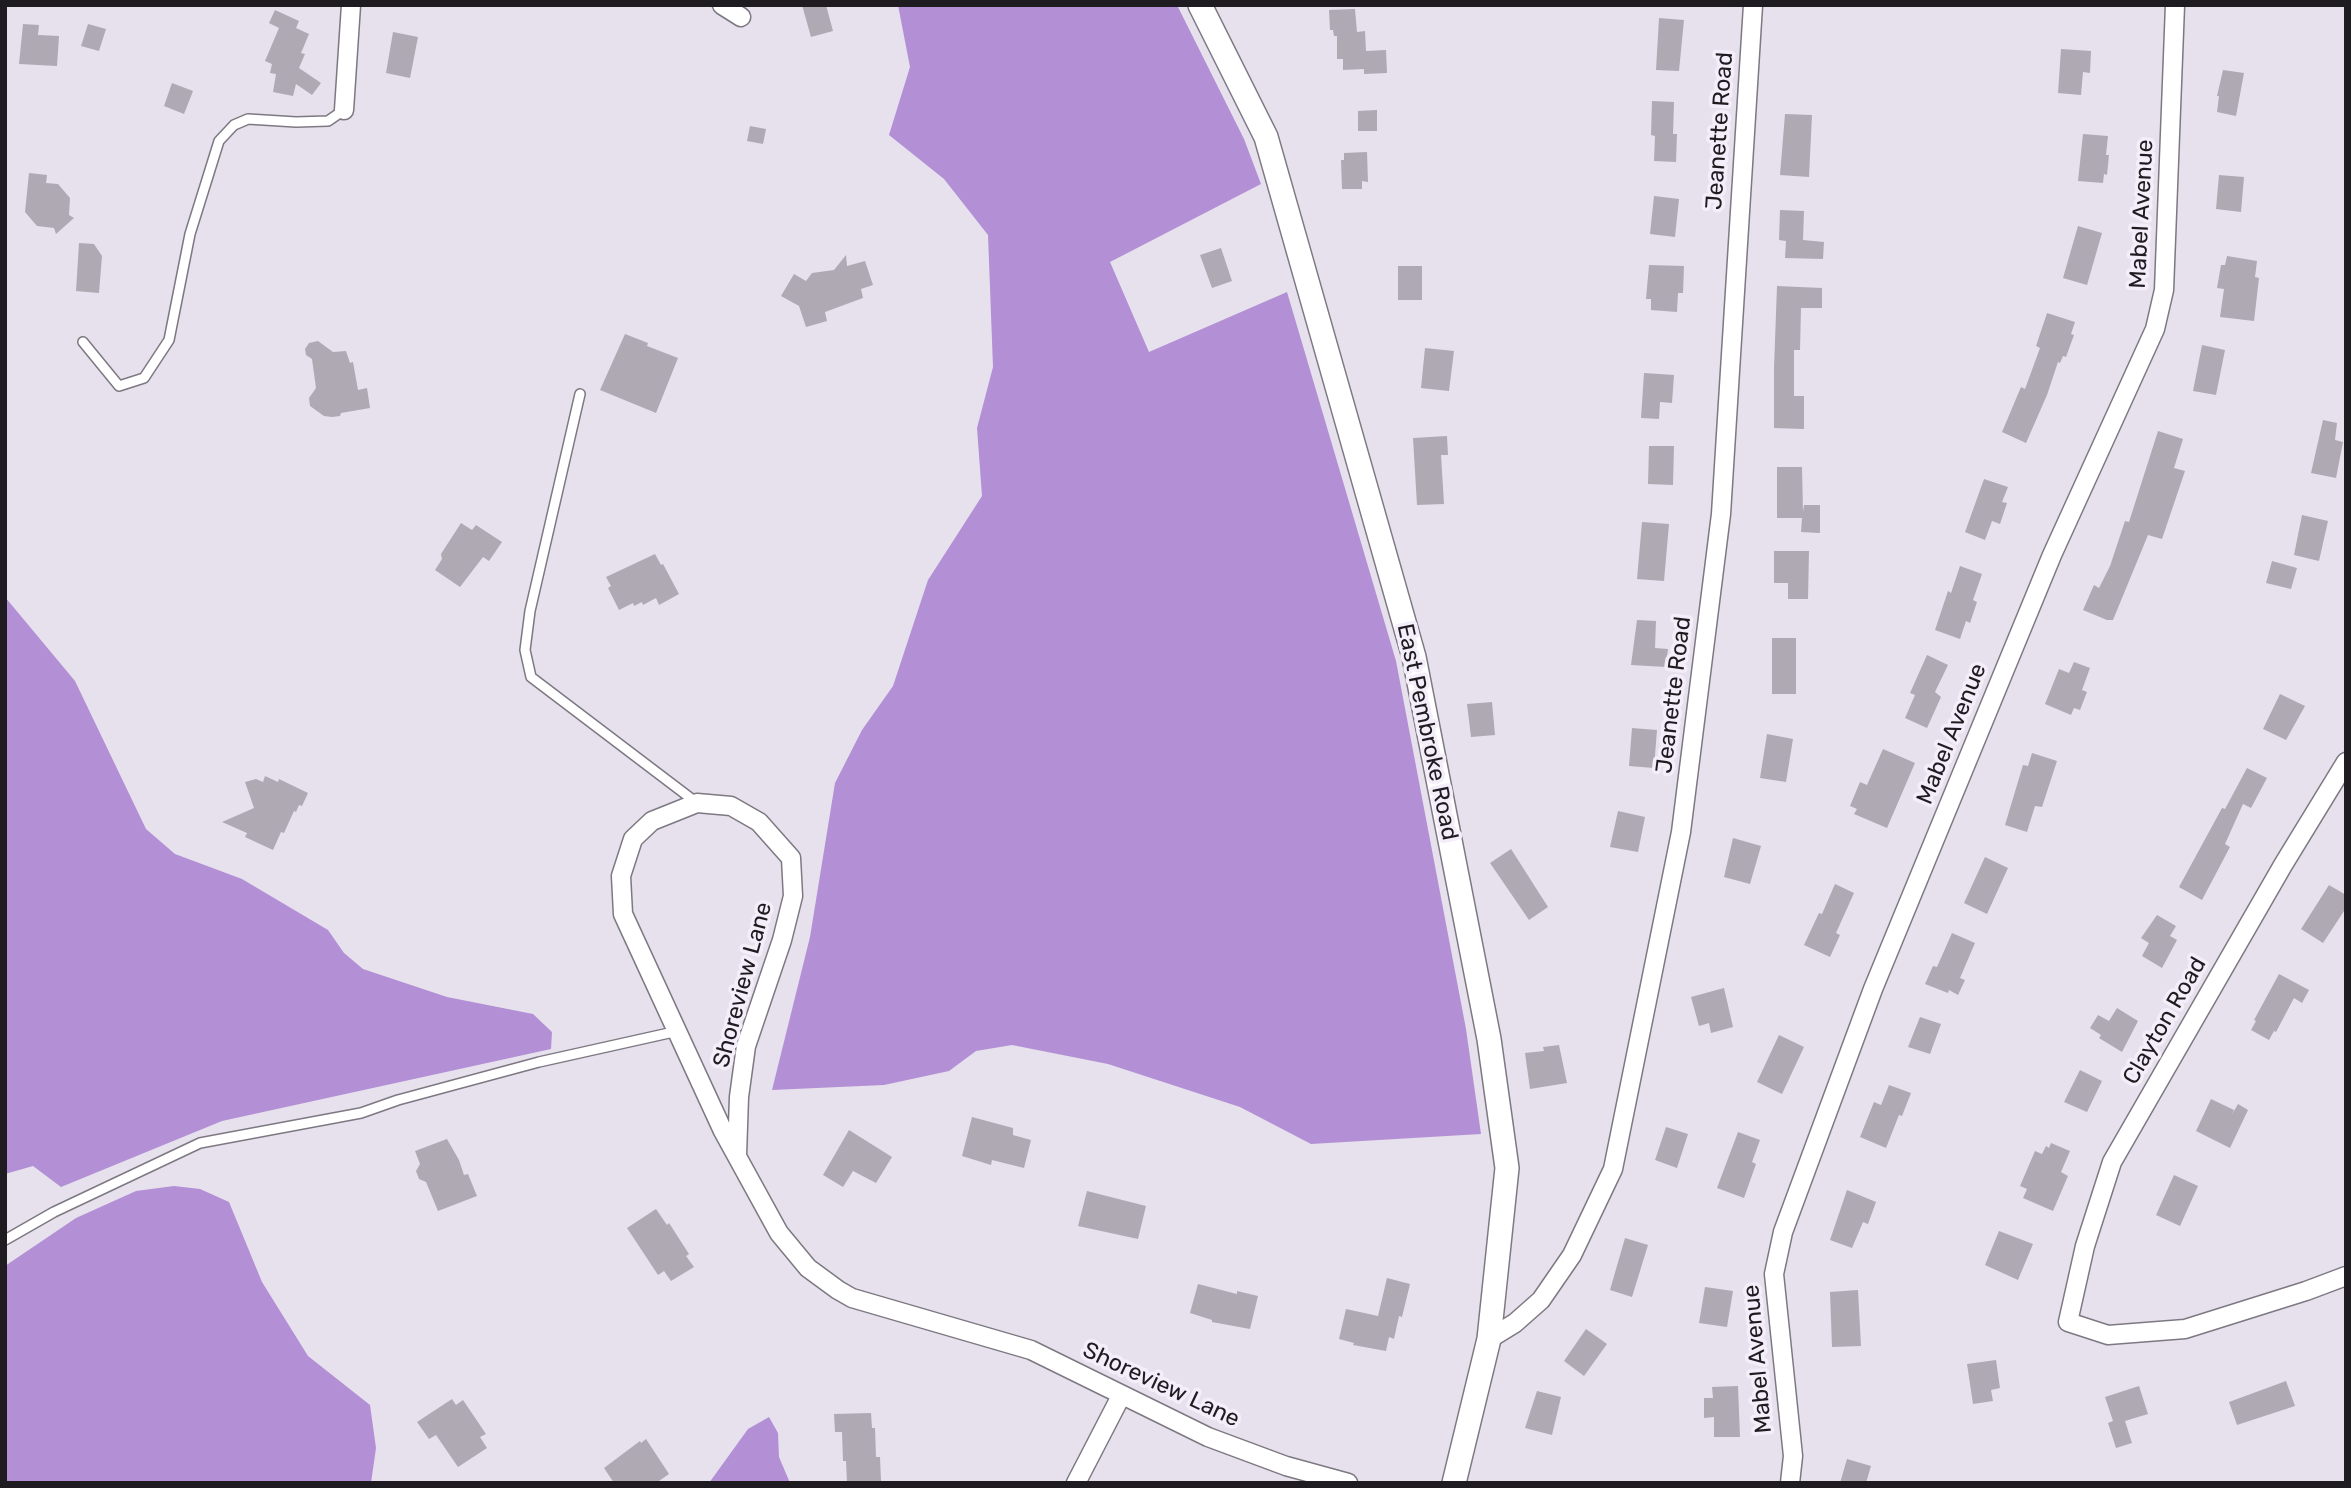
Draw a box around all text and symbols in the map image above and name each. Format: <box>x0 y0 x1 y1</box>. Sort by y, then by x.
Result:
street label: Jeanette Road <box>1701 51 1739 211</box>
street label: Mabel Avenue <box>2124 139 2160 289</box>
street label: Jeanette Road <box>1651 615 1697 775</box>
street label: East Pembroke Road <box>1391 621 1463 843</box>
street label: Mabel Avenue <box>1911 660 1993 808</box>
street label: Shoreview Lane <box>708 899 778 1071</box>
street label: Clayton Road <box>2117 952 2213 1090</box>
street label: Mabel Avenue <box>1738 1283 1778 1435</box>
street label: Shoreview Lane <box>1078 1337 1244 1433</box>

